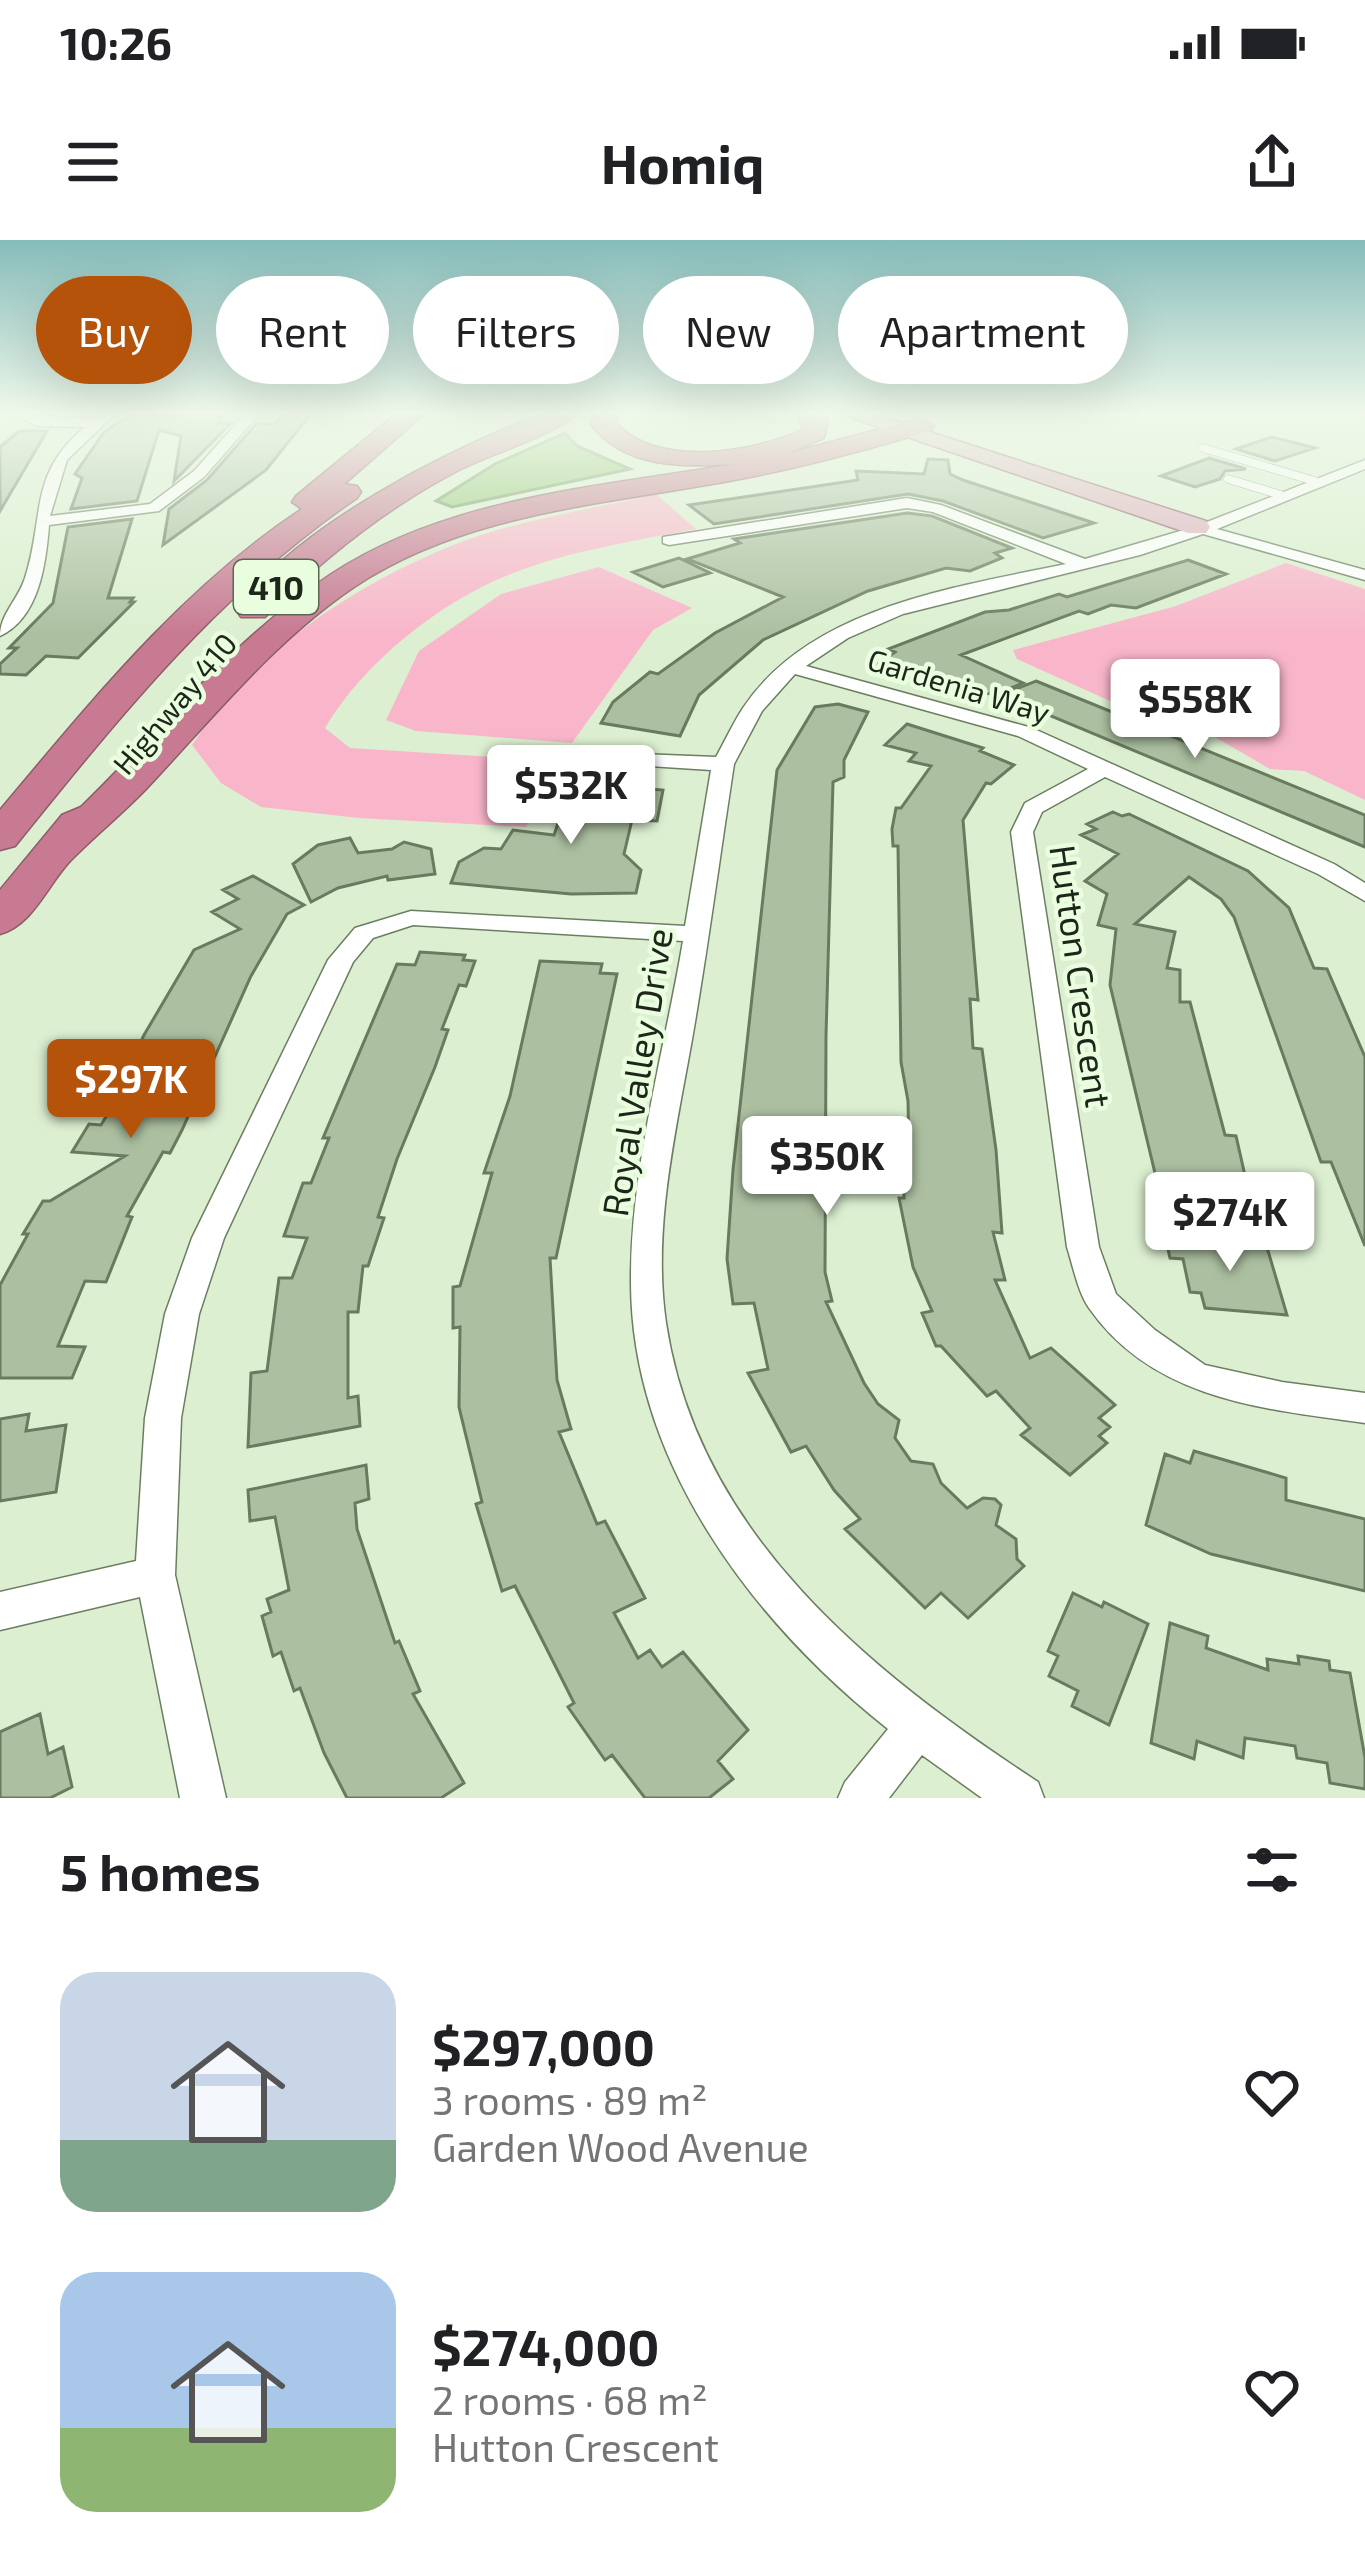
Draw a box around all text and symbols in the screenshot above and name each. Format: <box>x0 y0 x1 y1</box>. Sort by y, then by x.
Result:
text: 10:26 <box>60 15 172 69</box>
icon: menu <box>60 129 126 195</box>
icon: share <box>1239 129 1305 195</box>
text: Homiq <box>601 130 764 195</box>
chip: Buy <box>36 276 192 384</box>
chip: Rent <box>216 276 389 384</box>
chip: Filters <box>413 276 619 384</box>
chip: New <box>643 276 814 384</box>
chip: Apartment <box>838 276 1128 384</box>
road number: 410 <box>234 560 318 614</box>
street label: Highway 410 <box>105 625 243 781</box>
street label: Gardenia Way <box>864 640 1054 730</box>
pin: $558K <box>1111 659 1279 761</box>
text: $558K <box>1138 674 1252 721</box>
pin: $532K <box>487 745 655 847</box>
text: $532K <box>514 760 628 807</box>
street label: Hutton Crescent <box>1042 842 1122 1110</box>
street label: Royal Valley Drive <box>592 925 680 1219</box>
pin: $297K <box>47 1039 215 1141</box>
text: $297K <box>74 1054 188 1101</box>
pin: $350K <box>743 1116 911 1218</box>
text: $350K <box>769 1131 885 1178</box>
pin: $274K <box>1146 1172 1314 1274</box>
text: $274K <box>1172 1187 1288 1234</box>
icon: filters <box>1239 1837 1305 1903</box>
text: 5 homes <box>60 1840 261 1901</box>
text: $297,000 <box>432 2015 655 2076</box>
icon: home <box>156 2020 300 2164</box>
icon: heart <box>1239 2059 1305 2125</box>
text: 3 rooms · 89 m² <box>432 2076 707 2123</box>
text: Garden Wood Avenue <box>432 2123 809 2170</box>
text: $274,000 <box>432 2315 660 2376</box>
icon: home <box>156 2320 300 2464</box>
icon: heart <box>1239 2359 1305 2425</box>
text: 2 rooms · 68 m² <box>432 2376 708 2423</box>
text: Hutton Crescent <box>432 2423 719 2470</box>

